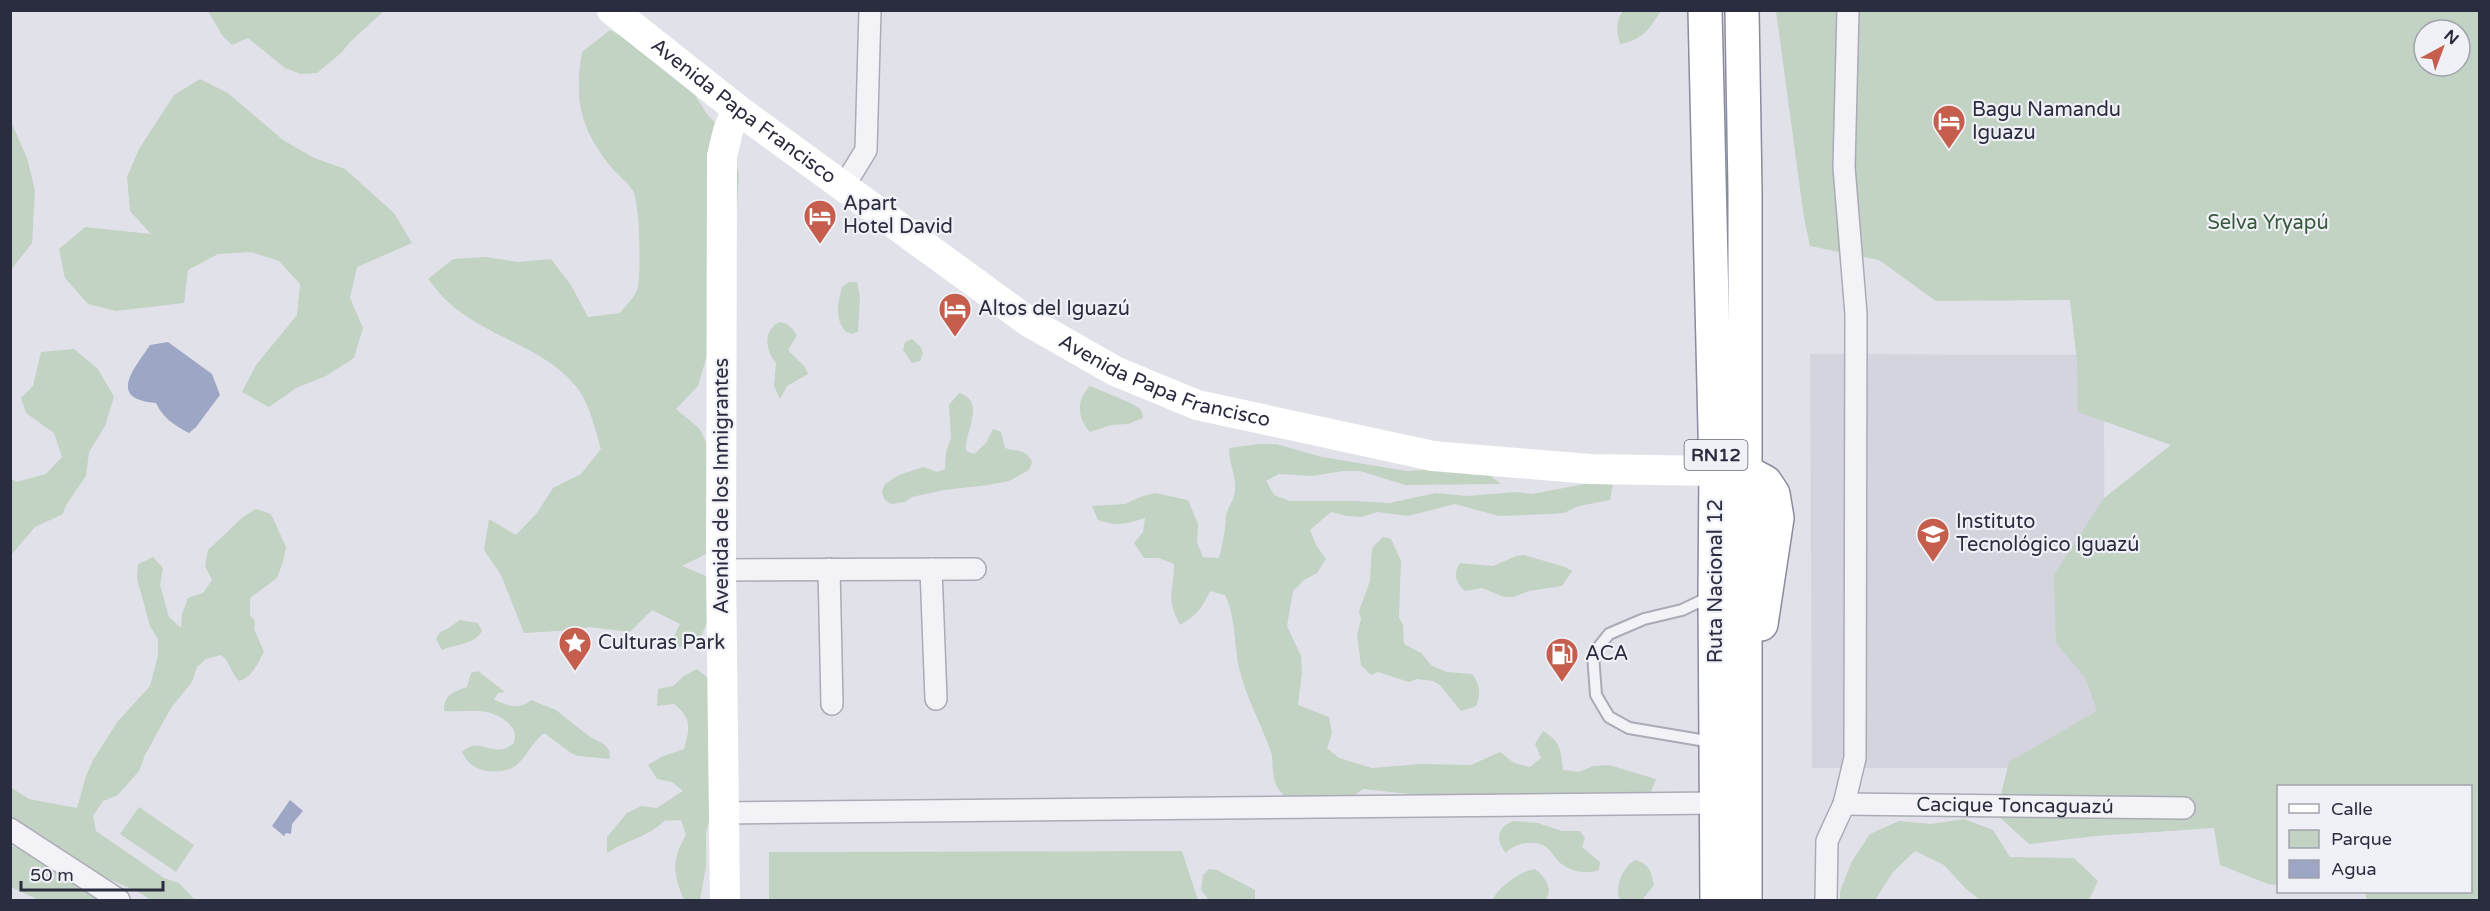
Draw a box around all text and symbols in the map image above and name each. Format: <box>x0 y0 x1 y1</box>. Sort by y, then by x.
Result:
north arrow <box>2412 18 2472 78</box>
text: N <box>2440 26 2463 49</box>
street label: Avenida Papa Francisco <box>646 33 841 189</box>
place label: Bagu Namandu Iguazu <box>1972 98 2121 145</box>
hotel icon: Bagu Namandu Iguazu <box>1931 103 1967 150</box>
place label: Apart Hotel David <box>843 192 953 239</box>
hotel icon: Apart Hotel David <box>802 198 838 245</box>
park label: Selva Yryapú <box>2207 211 2329 235</box>
hotel icon: Altos del Iguazú <box>937 291 973 338</box>
place label: Altos del Iguazú <box>978 297 1130 321</box>
street label: Avenida Papa Francisco <box>1054 329 1272 432</box>
street label: Avenida de los Inmigrantes <box>710 358 734 614</box>
road number: RN12 <box>1684 440 1748 470</box>
street label: Ruta Nacional 12 <box>1704 499 1728 663</box>
place label: Instituto Tecnológico Iguazú <box>1956 510 2140 557</box>
school or university icon: Instituto Tecnológico Iguazú <box>1915 516 1951 563</box>
place icon: Culturas Park <box>557 625 593 672</box>
place label: Culturas Park <box>598 631 725 655</box>
fuel station icon: ACA <box>1544 636 1580 683</box>
place label: ACA <box>1585 642 1628 666</box>
legend <box>2277 785 2472 893</box>
street label: Cacique Toncaguazú <box>1916 793 2114 819</box>
text: Calle <box>2331 798 2373 820</box>
text: Parque <box>2331 828 2392 850</box>
scale bar <box>21 854 164 892</box>
text: Agua <box>2331 858 2377 880</box>
text: 50 m <box>30 864 74 886</box>

